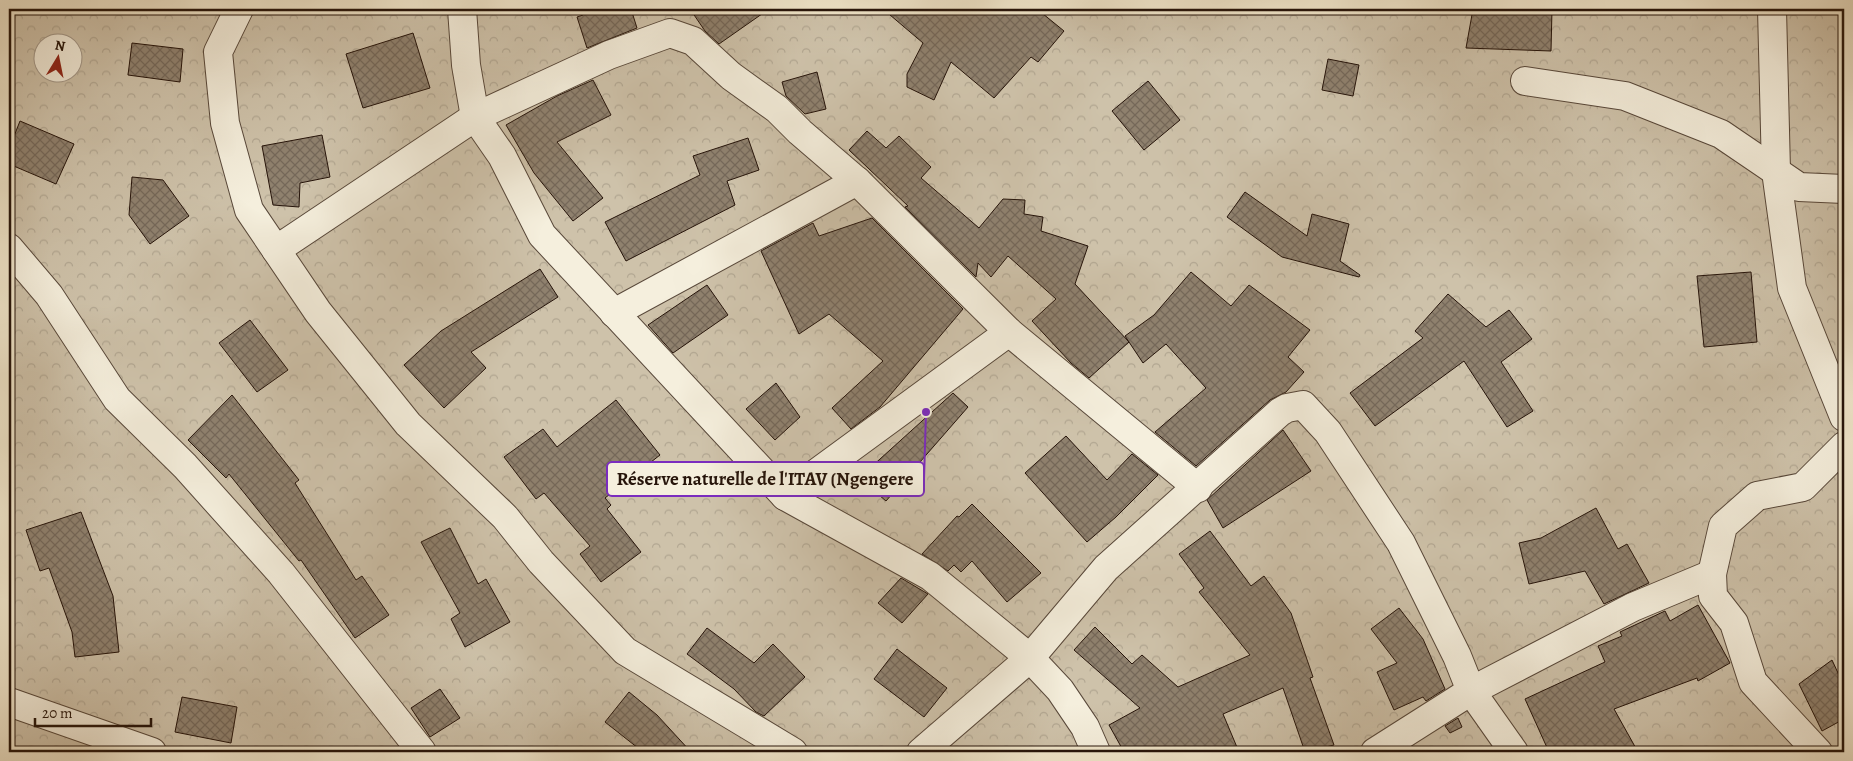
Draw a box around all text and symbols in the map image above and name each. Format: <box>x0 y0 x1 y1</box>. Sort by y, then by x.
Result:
north arrow <box>32 32 82 82</box>
text: N <box>53 35 67 56</box>
callout: Réserve naturelle de l'ITAV (Ngengere <box>607 462 924 496</box>
text: Réserve naturelle de l'ITAV (Ngengere <box>616 466 914 492</box>
scale bar <box>35 696 151 728</box>
text: 20 m <box>42 703 73 723</box>

